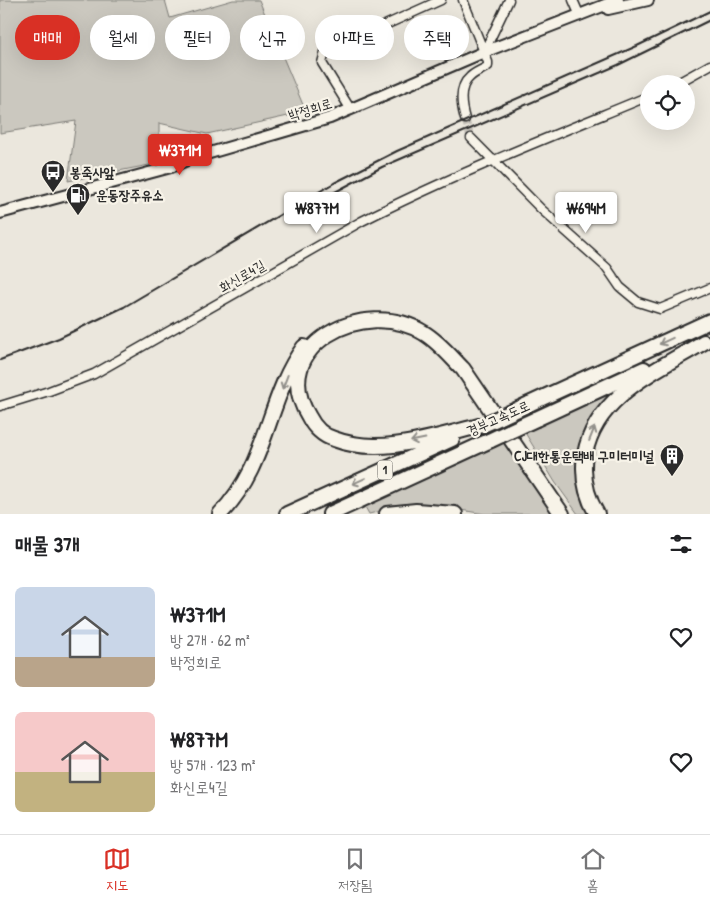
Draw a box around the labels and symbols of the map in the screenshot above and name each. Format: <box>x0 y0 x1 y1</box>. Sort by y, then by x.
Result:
street label: 박정희로 <box>286 93 334 124</box>
pin: ₩371M <box>145 134 215 176</box>
bus stop icon: 봉죽사앞 <box>40 159 66 193</box>
place label: 봉죽사앞 <box>70 162 116 181</box>
fuel station icon: 운동장주유소 <box>65 182 91 216</box>
place label: 운동장주유소 <box>96 185 164 204</box>
pin: ₩877M <box>282 192 352 234</box>
pin: ₩694M <box>551 192 621 234</box>
street label: 화신로4길 <box>215 254 269 296</box>
one-way arrow <box>659 337 674 346</box>
one-way arrow <box>280 374 289 390</box>
street label: 경부고속도로 <box>463 395 533 440</box>
one-way arrow <box>588 426 597 441</box>
one-way arrow <box>411 436 427 445</box>
building icon: CJ대한통운택배 구미터미널 <box>659 443 685 477</box>
place label: CJ대한통운택배 구미터미널 <box>514 446 655 465</box>
road number: 1 <box>378 460 392 480</box>
one-way arrow <box>352 477 367 487</box>

